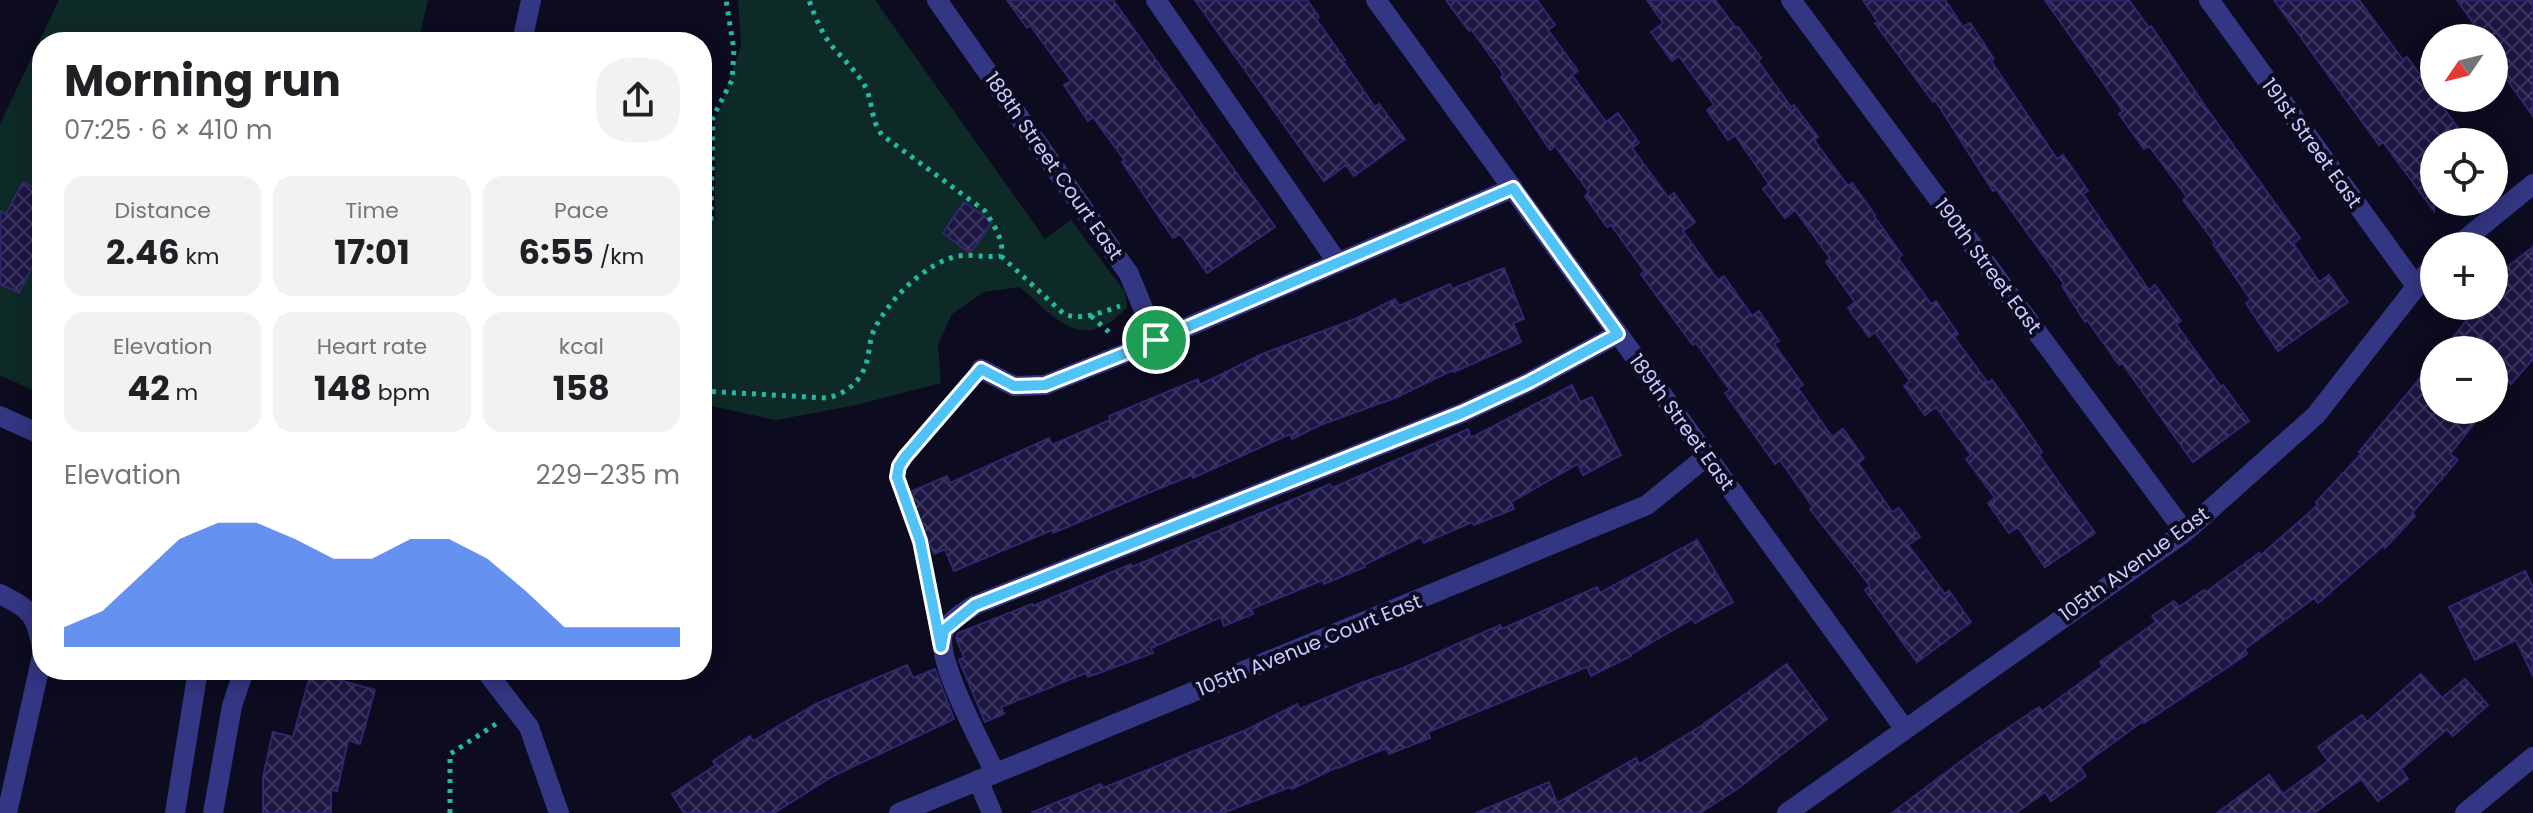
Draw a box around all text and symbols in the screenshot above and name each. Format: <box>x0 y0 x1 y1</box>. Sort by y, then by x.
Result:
north arrow <box>2420 24 2508 112</box>
map controls <box>2420 24 2508 424</box>
text: Morning run <box>64 50 341 111</box>
button: share <box>596 58 680 142</box>
street label: 188th Street Court East <box>978 66 1130 266</box>
street label: 191st Street East <box>2255 73 2369 213</box>
text: 07:25 · 6 × 410 m <box>64 112 273 148</box>
button: locate <box>2420 128 2508 216</box>
street label: 190th Street East <box>1928 193 2048 339</box>
text: Distance <box>114 195 211 226</box>
text: Time <box>345 195 399 226</box>
text: Pace <box>554 195 609 226</box>
text: 2.46 <box>106 228 180 276</box>
text: 17:01 <box>334 228 410 276</box>
text: 6:55 <box>518 228 594 276</box>
button: + <box>2420 232 2508 320</box>
text: km <box>180 241 219 272</box>
text: /km <box>594 241 644 272</box>
pin <box>1122 306 1190 374</box>
icon: arrive <box>1134 318 1178 362</box>
text: Elevation <box>113 331 212 362</box>
text: Heart rate <box>317 331 427 362</box>
text: kcal <box>559 331 604 362</box>
button: − <box>2420 336 2508 424</box>
street label: 189th Street East <box>1623 348 1741 496</box>
text: 42 <box>127 364 170 412</box>
text: 148 <box>314 364 372 412</box>
text: 158 <box>553 364 610 412</box>
text: m <box>170 377 198 408</box>
text: bpm <box>372 377 430 408</box>
text: Elevation <box>64 457 181 493</box>
text: 229–235 m <box>536 457 680 493</box>
street label: 105th Avenue East <box>2053 500 2215 628</box>
street label: 105th Avenue Court East <box>1192 587 1426 703</box>

